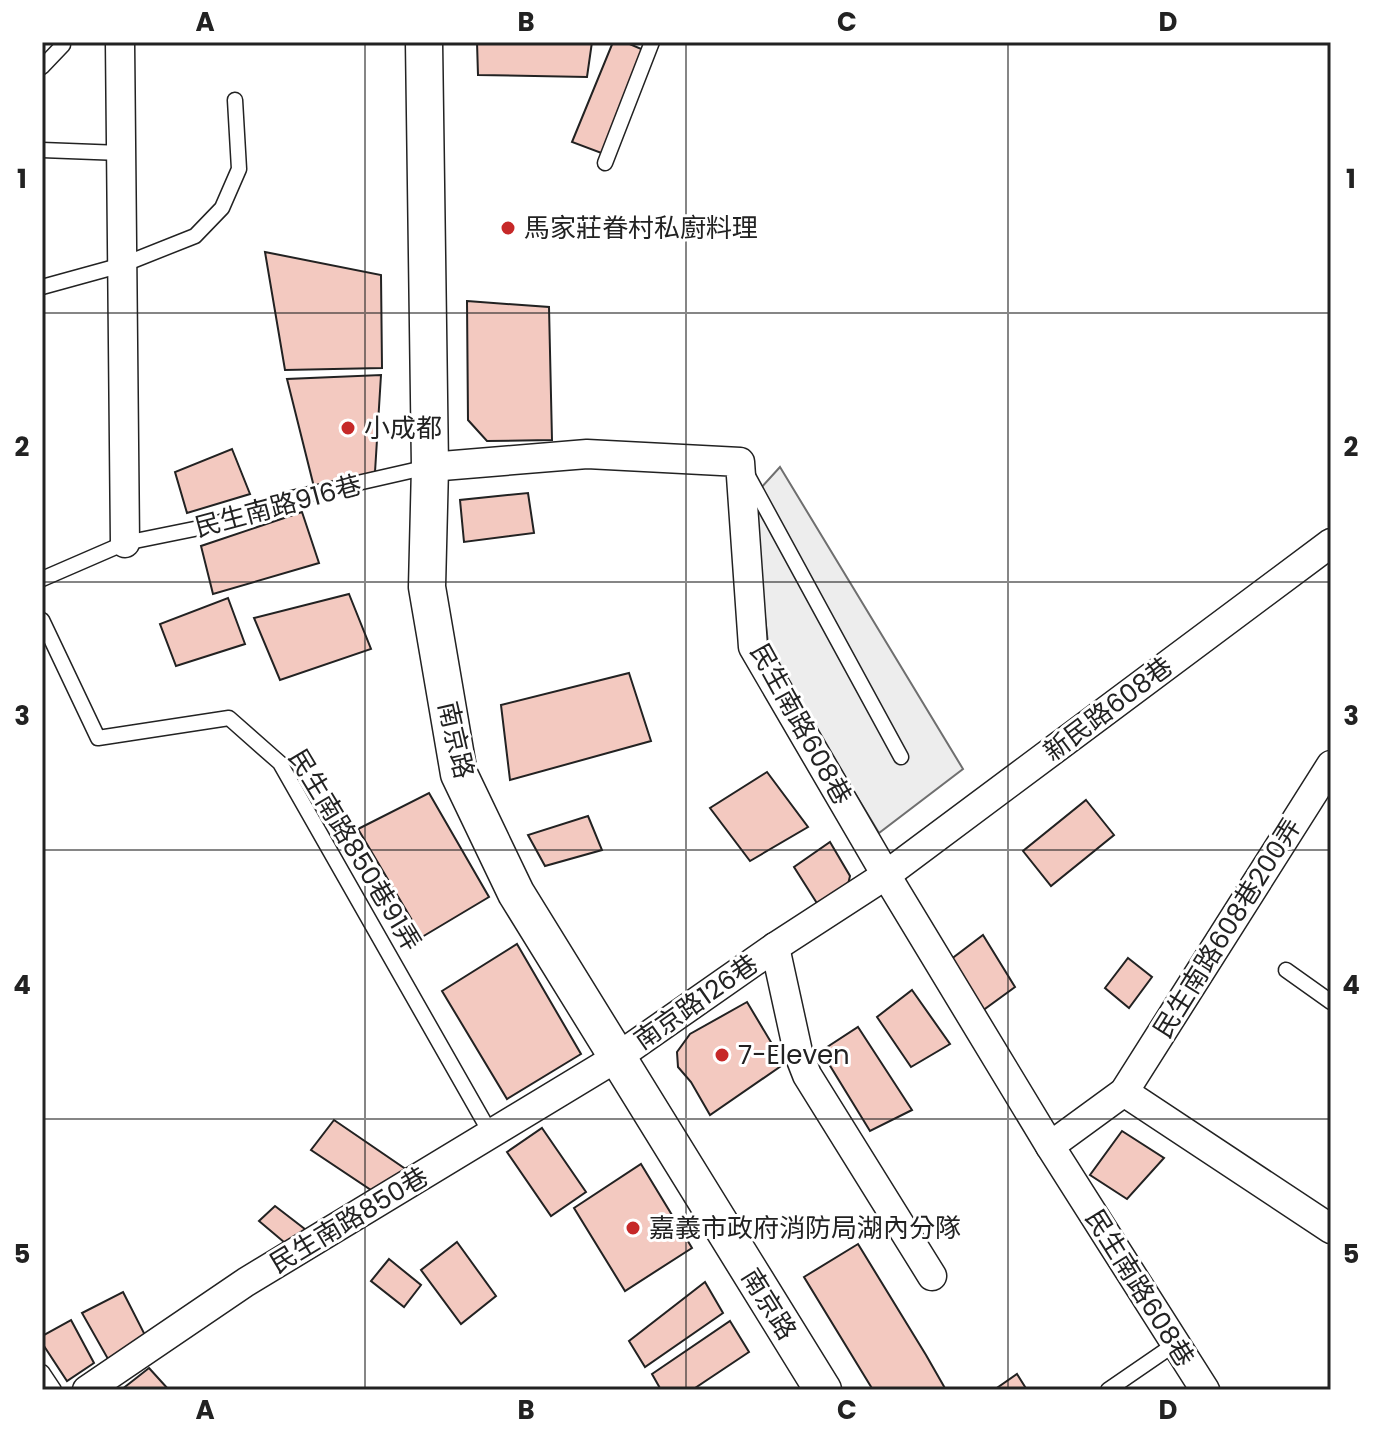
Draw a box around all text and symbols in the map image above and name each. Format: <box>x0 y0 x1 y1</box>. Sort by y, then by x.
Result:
text: A <box>195 4 215 40</box>
text: B <box>517 4 535 40</box>
text: C <box>837 4 857 40</box>
text: D <box>1159 4 1178 40</box>
text: 1 <box>17 161 27 197</box>
text: 1 <box>1346 161 1356 197</box>
place label: 馬家莊眷村私廚料理 <box>524 210 758 246</box>
marker: 馬家莊眷村私廚料理 <box>499 219 517 237</box>
place label: 小成都 <box>364 410 442 446</box>
marker: 小成都 <box>339 419 357 437</box>
text: 2 <box>15 429 30 465</box>
text: 2 <box>1344 429 1359 465</box>
street label: 民生南路916巷 <box>191 466 365 546</box>
street label: 民生南路608巷 <box>742 637 860 811</box>
street label: 新民路608巷 <box>1036 649 1180 769</box>
text: 3 <box>14 698 30 734</box>
street label: 南京路 <box>430 698 482 782</box>
text: 3 <box>1343 698 1359 734</box>
street label: 民生南路850巷91弄 <box>280 742 430 958</box>
street label: 民生南路608巷200弄 <box>1145 811 1309 1045</box>
street label: 南京路126巷 <box>627 946 765 1058</box>
text: 4 <box>13 967 31 1003</box>
text: 4 <box>1342 967 1360 1003</box>
place label: 7-Eleven <box>738 1037 850 1073</box>
marker: 7-Eleven <box>713 1046 731 1064</box>
street label: 民生南路850巷 <box>263 1158 435 1282</box>
street label: 民生南路608巷 <box>1077 1202 1203 1374</box>
place label: 嘉義市政府消防局湖內分隊 <box>649 1210 961 1246</box>
marker: 嘉義市政府消防局湖內分隊 <box>624 1219 642 1237</box>
text: 5 <box>14 1236 30 1272</box>
text: 5 <box>1343 1236 1359 1272</box>
street label: 南京路 <box>733 1261 805 1347</box>
text: A <box>195 1392 215 1428</box>
text: B <box>517 1392 535 1428</box>
text: C <box>837 1392 857 1428</box>
text: D <box>1159 1392 1178 1428</box>

